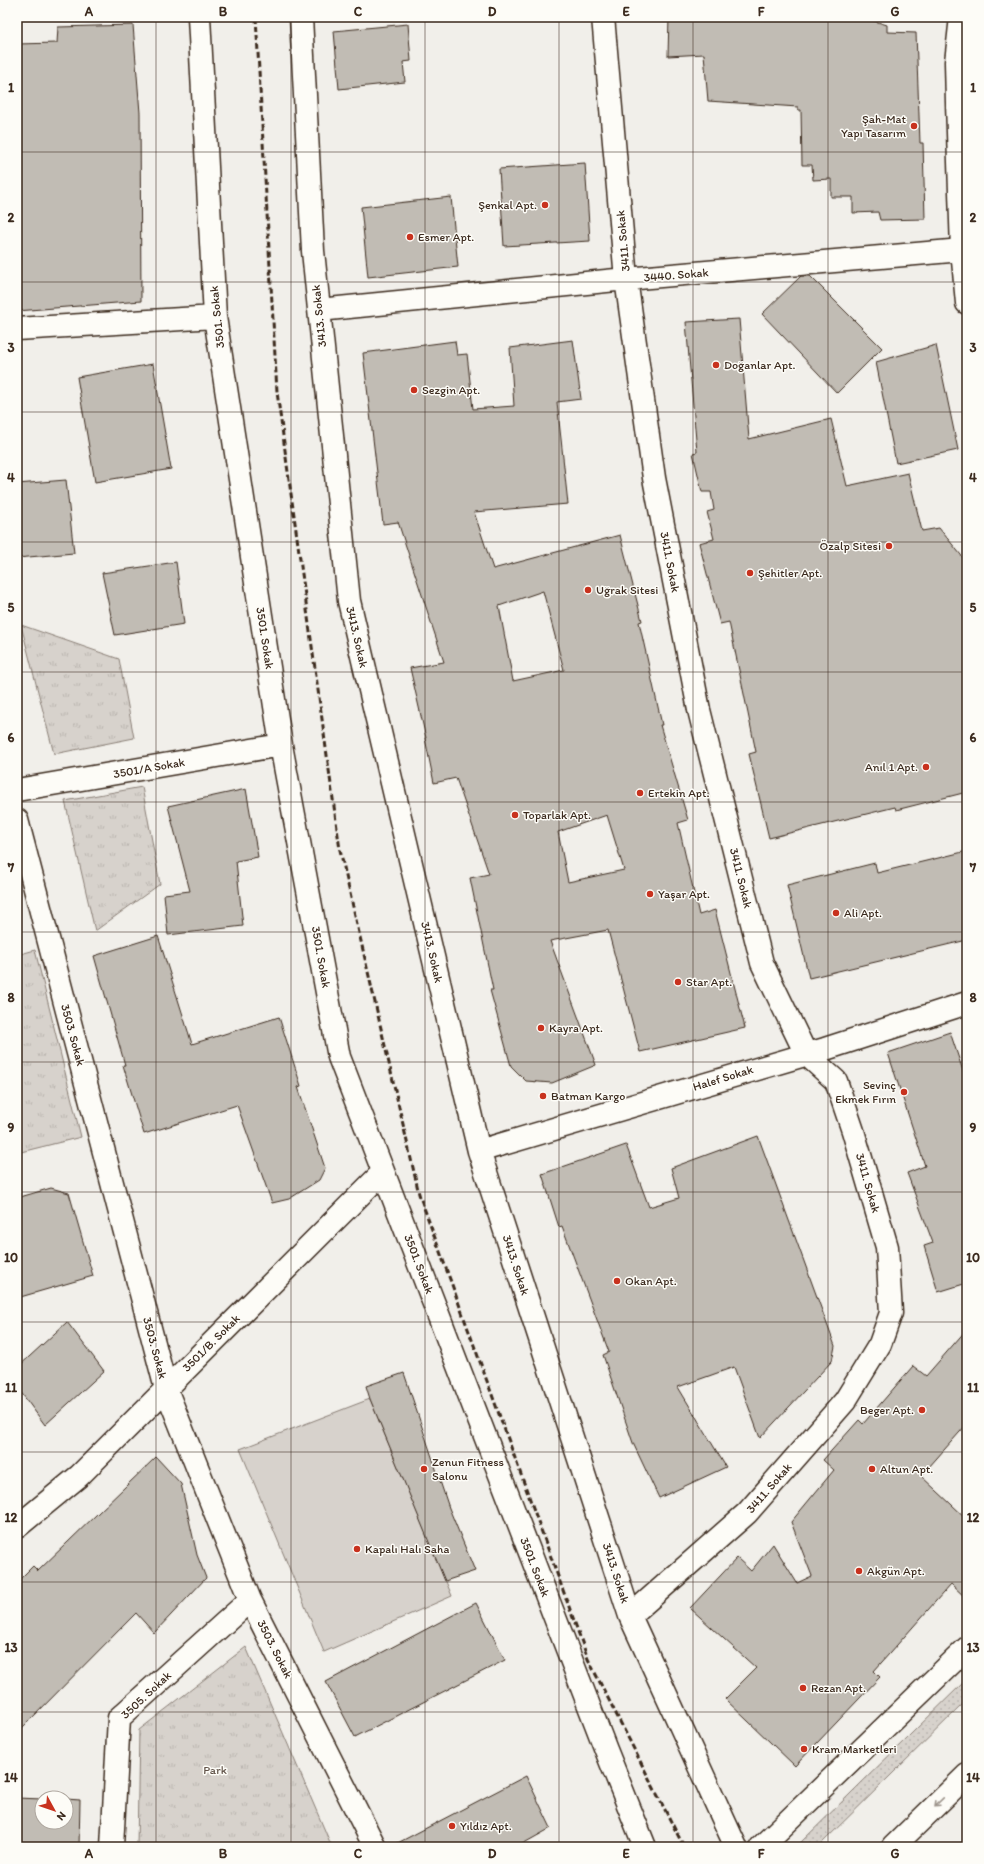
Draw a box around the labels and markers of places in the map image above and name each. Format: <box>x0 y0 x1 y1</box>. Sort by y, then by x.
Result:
place label: Şah-Mat Yapı Tasarım <box>841 112 906 140</box>
marker: Şah-Mat Yapı Tasarım <box>909 121 919 131</box>
place label: Şenkal Apt. <box>478 198 537 212</box>
marker: Şenkal Apt. <box>540 200 550 210</box>
place label: Esmer Apt. <box>418 230 474 244</box>
marker: Esmer Apt. <box>405 232 415 242</box>
place label: Doğanlar Apt. <box>724 358 796 372</box>
marker: Doğanlar Apt. <box>711 360 721 370</box>
place label: Sezgin Apt. <box>422 383 480 397</box>
marker: Sezgin Apt. <box>409 385 419 395</box>
place label: Özalp Sitesi <box>820 539 881 553</box>
marker: Özalp Sitesi <box>884 541 894 551</box>
place label: Şehitler Apt. <box>758 566 822 580</box>
marker: Şehitler Apt. <box>745 568 755 578</box>
place label: Uğrak Sitesi <box>596 583 658 597</box>
marker: Uğrak Sitesi <box>583 585 593 595</box>
place label: Anıl 1 Apt. <box>865 760 918 774</box>
marker: Anıl 1 Apt. <box>921 762 931 772</box>
place label: Ertekin Apt. <box>648 786 709 800</box>
marker: Ertekin Apt. <box>635 788 645 798</box>
place label: Toparlak Apt. <box>523 808 591 822</box>
marker: Toparlak Apt. <box>510 810 520 820</box>
place label: Yaşar Apt. <box>658 887 710 901</box>
marker: Yaşar Apt. <box>645 889 655 899</box>
place label: Ali Apt. <box>844 906 882 920</box>
marker: Ali Apt. <box>831 908 841 918</box>
place label: Star Apt. <box>686 975 732 989</box>
marker: Star Apt. <box>673 977 683 987</box>
place label: Kayra Apt. <box>549 1021 603 1035</box>
marker: Kayra Apt. <box>536 1023 546 1033</box>
place label: Sevinç Ekmek Fırın <box>835 1078 896 1106</box>
marker: Sevinç Ekmek Fırın <box>899 1087 909 1097</box>
place label: Batman Kargo <box>551 1089 625 1103</box>
marker: Batman Kargo <box>538 1091 548 1101</box>
place label: Okan Apt. <box>625 1274 677 1288</box>
marker: Okan Apt. <box>612 1276 622 1286</box>
place label: Beger Apt. <box>860 1403 914 1417</box>
marker: Beger Apt. <box>917 1405 927 1415</box>
place label: Zenun Fitness Salonu <box>432 1455 504 1483</box>
place label: Altun Apt. <box>880 1462 933 1476</box>
marker: Zenun Fitness Salonu <box>419 1464 429 1474</box>
marker: Altun Apt. <box>867 1464 877 1474</box>
place label: Kapalı Halı Saha <box>365 1542 450 1556</box>
marker: Kapalı Halı Saha <box>352 1544 362 1554</box>
place label: Akgün Apt. <box>867 1564 925 1578</box>
marker: Akgün Apt. <box>854 1566 864 1576</box>
place label: Rezan Apt. <box>811 1681 866 1695</box>
marker: Rezan Apt. <box>798 1683 808 1693</box>
place label: Kram Marketleri <box>812 1742 897 1756</box>
marker: Kram Marketleri <box>799 1744 809 1754</box>
place label: Yıldız Apt. <box>460 1819 512 1833</box>
marker: Yıldız Apt. <box>447 1821 457 1831</box>

